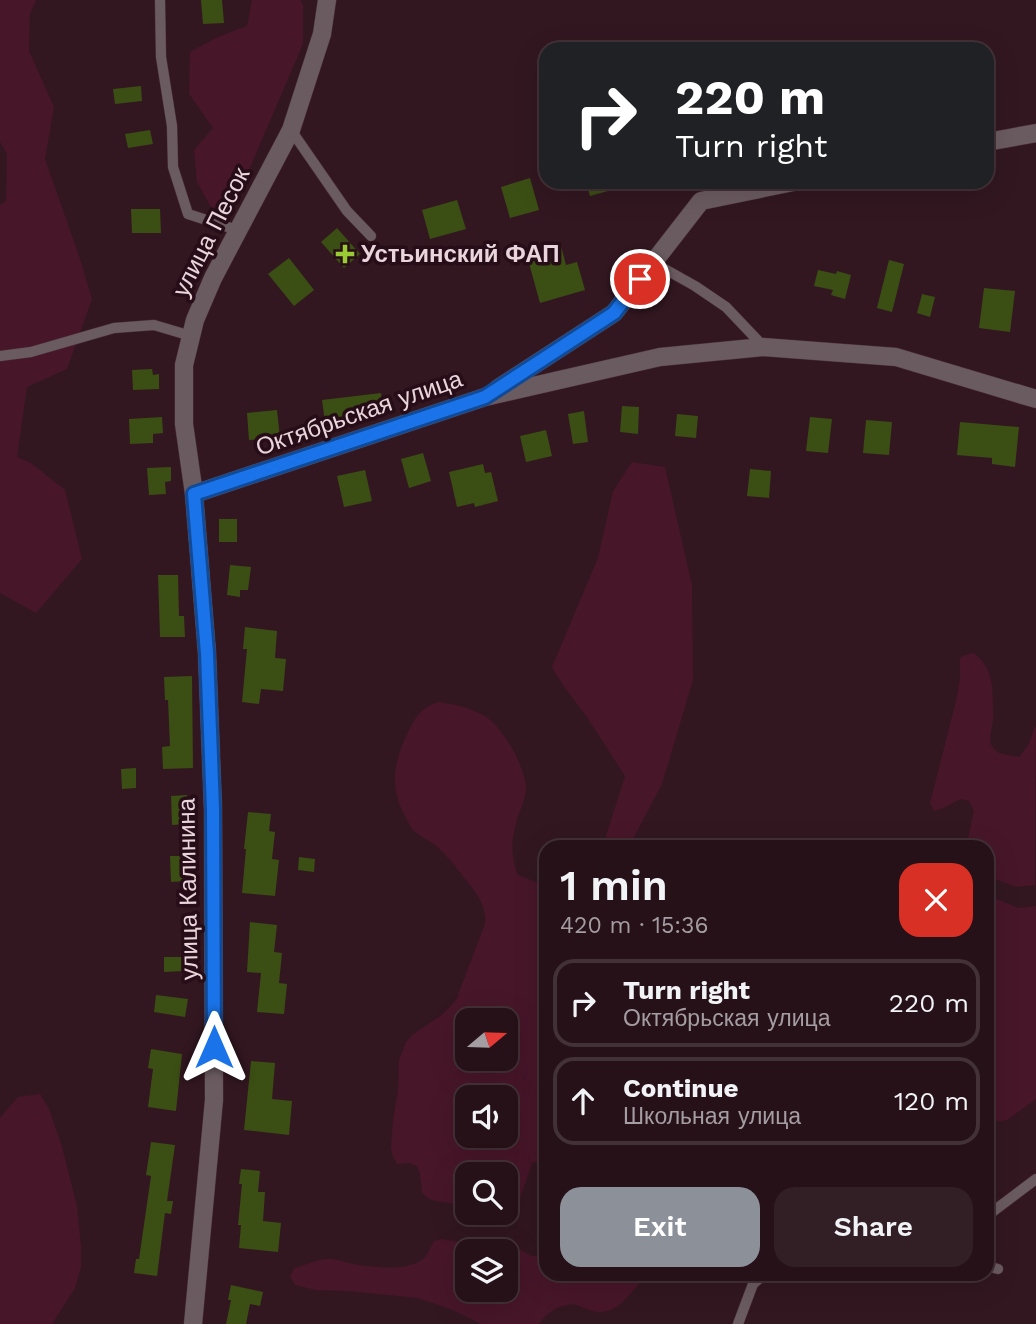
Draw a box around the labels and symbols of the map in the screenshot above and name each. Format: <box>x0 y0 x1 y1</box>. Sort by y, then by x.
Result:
street label: улица Песок <box>167 162 256 301</box>
place label: Устьинский ФАП <box>361 240 559 268</box>
marker: Устьинский ФАП <box>335 244 355 264</box>
pin <box>610 249 670 309</box>
street label: Октябрьская улица <box>252 364 467 461</box>
street label: улица Калинина <box>172 797 204 980</box>
north arrow <box>455 1008 518 1071</box>
position arrow <box>177 1010 251 1084</box>

